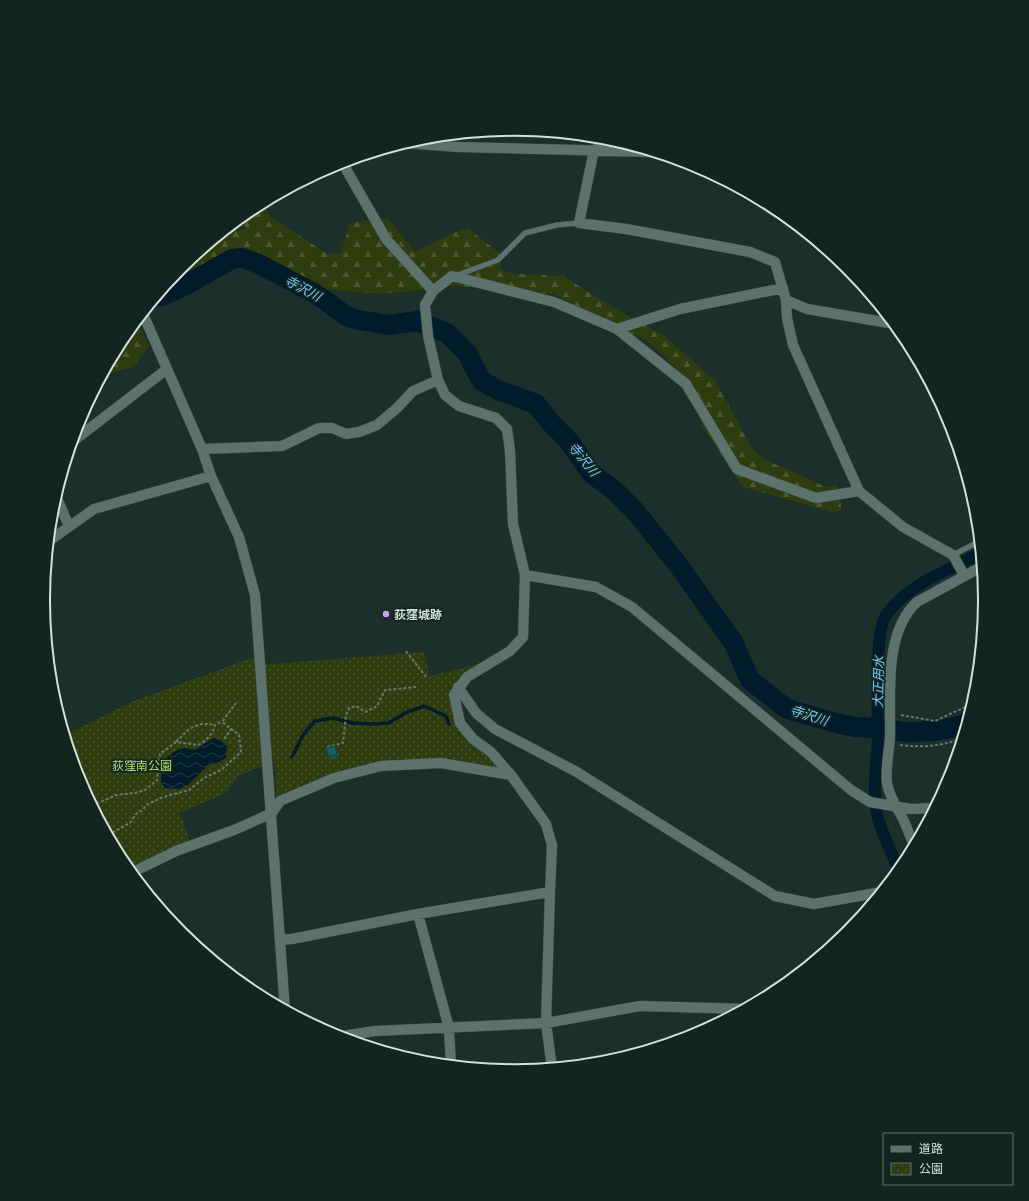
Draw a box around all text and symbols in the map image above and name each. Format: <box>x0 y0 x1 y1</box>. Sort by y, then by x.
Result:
water label: 寺沢川 <box>282 271 326 306</box>
water label: 寺沢川 <box>565 438 605 481</box>
place label: 荻窪城跡 <box>394 606 442 623</box>
marker: 荻窪城跡 <box>381 609 391 619</box>
water label: 大正用水 <box>869 654 887 708</box>
water label: 寺沢川 <box>788 700 832 730</box>
park label: 荻窪南公園 <box>112 757 172 774</box>
legend <box>883 1133 1013 1185</box>
text: 道路 <box>919 1140 943 1157</box>
text: 公園 <box>919 1160 943 1177</box>

